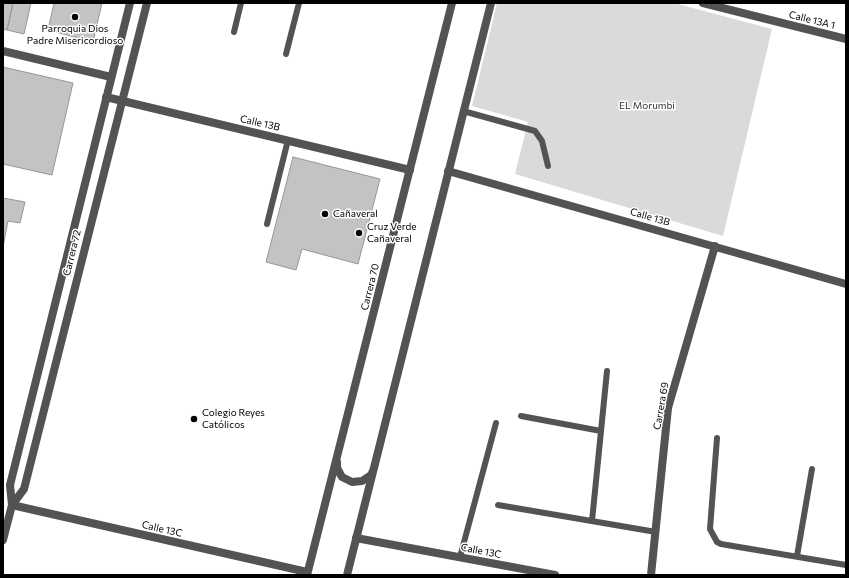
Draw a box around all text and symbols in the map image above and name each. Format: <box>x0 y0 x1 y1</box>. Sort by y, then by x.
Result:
street label: Calle 13A 1 <box>788 8 836 32</box>
marker: Parroquia Dios Padre Misericordioso <box>70 12 80 22</box>
place label: Parroquia Dios Padre Misericordioso <box>27 23 123 46</box>
park label: EL Morumbi <box>619 100 675 112</box>
street label: Calle 13B <box>239 113 281 133</box>
street label: Calle 13B <box>629 206 671 228</box>
place label: Cañaveral <box>333 208 378 220</box>
marker: Cañaveral <box>320 209 330 219</box>
place label: Cruz Verde Cañaveral <box>367 221 417 244</box>
marker: Cruz Verde Cañaveral <box>354 228 364 238</box>
street label: Carrera 72 <box>60 229 84 277</box>
street label: Carrera 70 <box>358 262 382 312</box>
street label: Carrera 69 <box>651 381 671 431</box>
place label: Colegio Reyes Católicos <box>202 407 265 430</box>
marker: Colegio Reyes Católicos <box>189 414 199 424</box>
street label: Calle 13C <box>141 519 183 539</box>
street label: Calle 13C <box>460 541 502 561</box>

